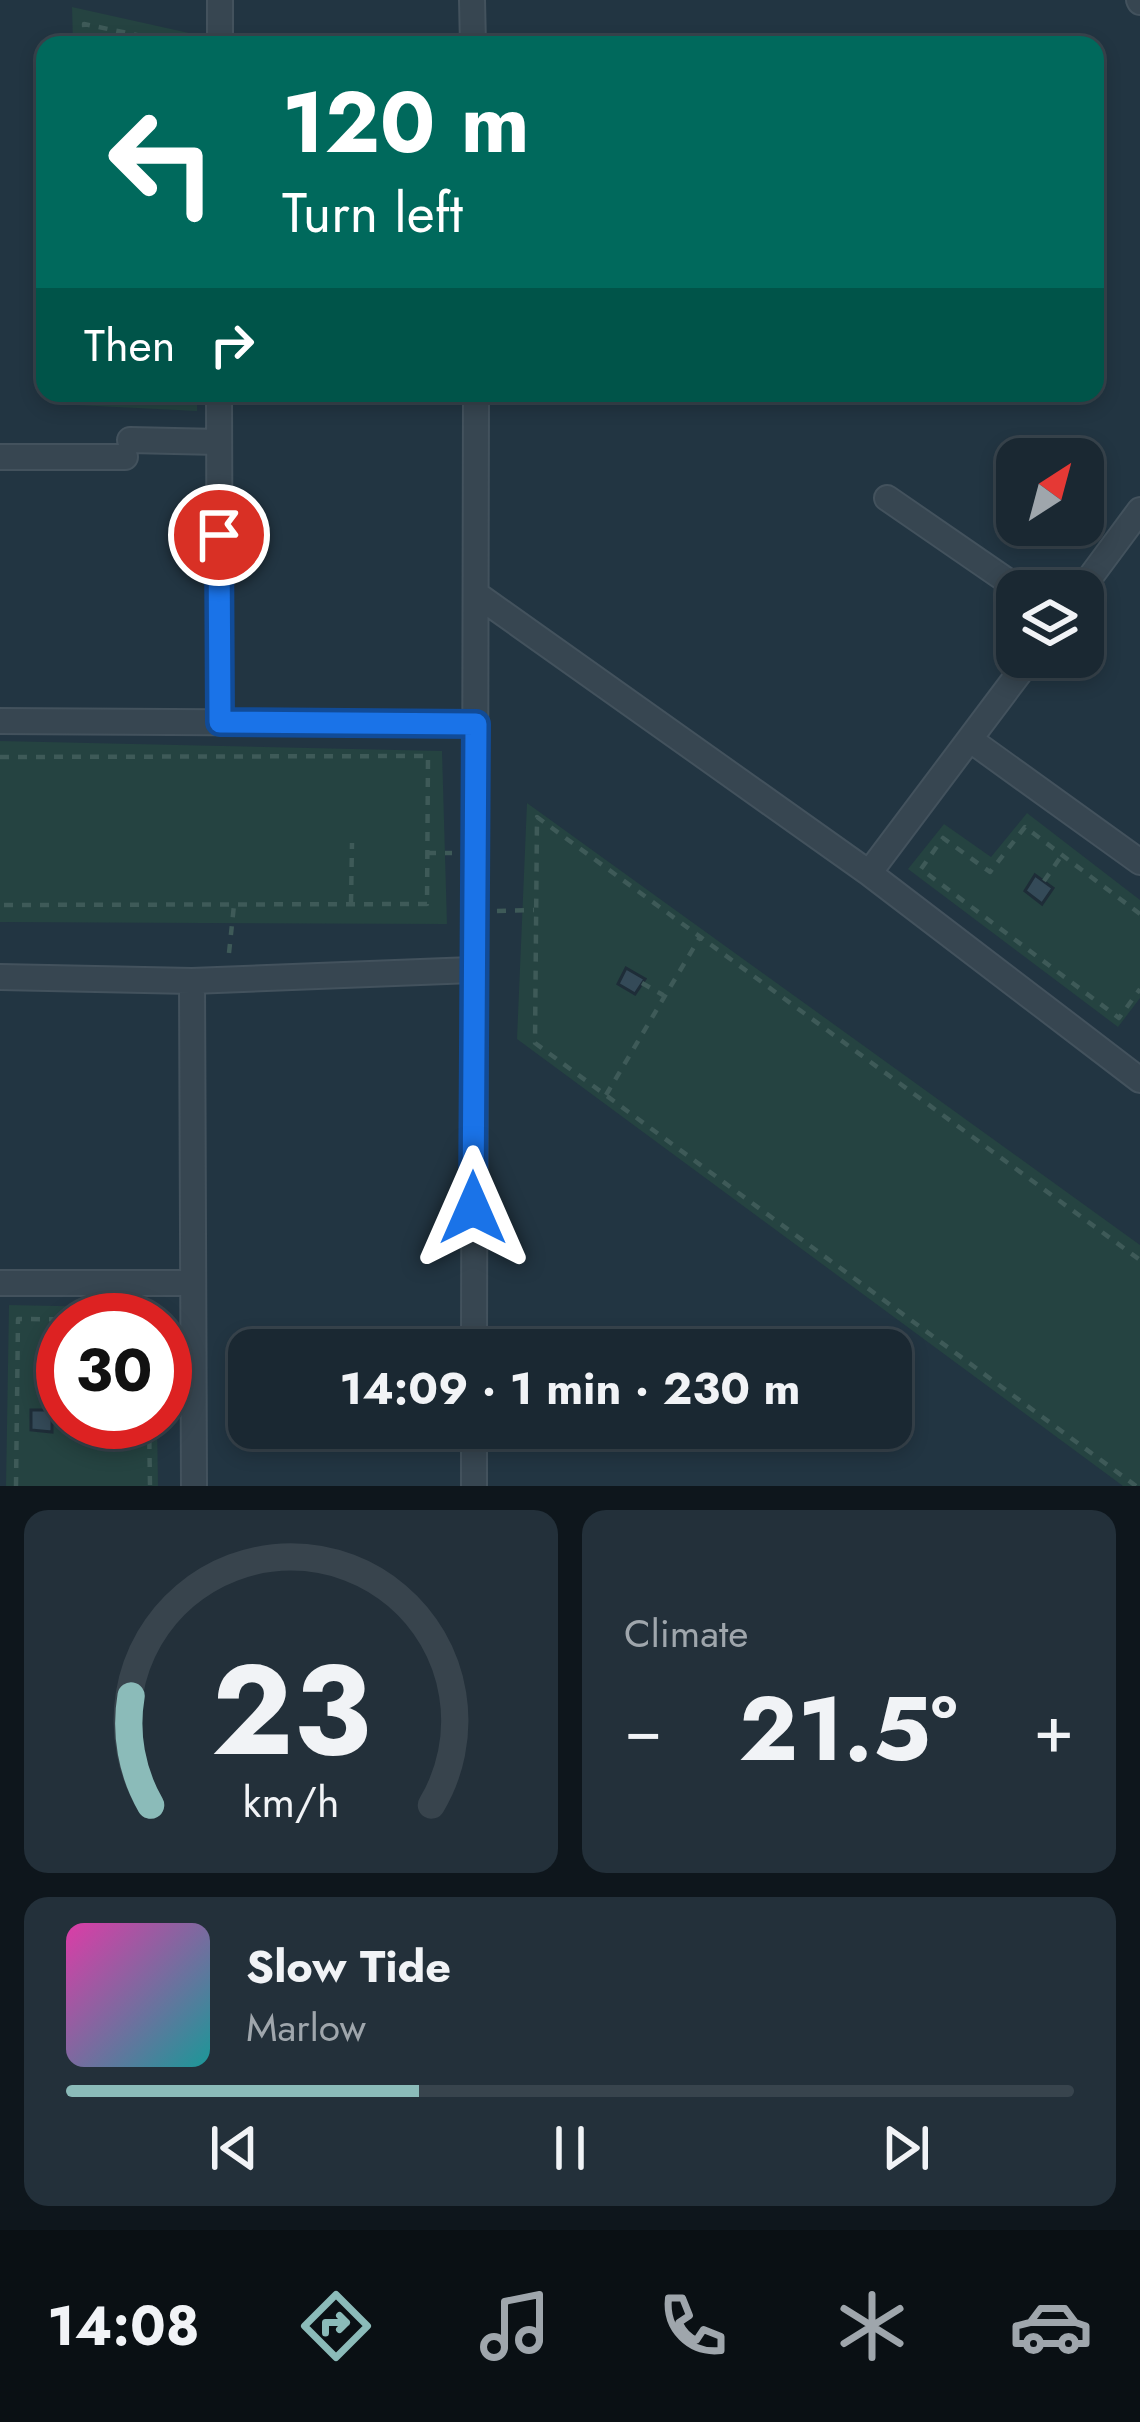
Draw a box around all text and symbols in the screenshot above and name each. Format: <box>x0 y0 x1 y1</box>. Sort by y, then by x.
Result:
text: 120 m <box>282 62 530 184</box>
icon: left <box>84 84 240 240</box>
text: Turn left <box>282 174 463 252</box>
icon: right <box>199 312 265 378</box>
text: Then <box>84 313 175 378</box>
north arrow <box>996 438 1104 546</box>
map controls <box>996 438 1104 678</box>
pin <box>168 484 270 586</box>
icon: arrive <box>186 502 252 568</box>
button: layers <box>996 570 1104 678</box>
position arrow <box>410 1145 536 1271</box>
speed limit sign: 30 <box>36 1293 192 1449</box>
text: 14:09 · 1 min · 230 m <box>340 1356 800 1421</box>
text: Climate <box>624 1605 748 1662</box>
text: 23 <box>211 1620 371 1801</box>
text: 21.5° <box>739 1664 957 1794</box>
text: − <box>624 1681 663 1777</box>
text: + <box>1033 1681 1074 1777</box>
text: km/h <box>243 1770 339 1832</box>
text: Slow Tide <box>246 1934 451 1999</box>
text: Marlow <box>246 1999 366 2056</box>
icon: previous <box>201 2115 267 2181</box>
icon: pause <box>537 2115 603 2181</box>
icon: next <box>873 2115 939 2181</box>
icon: directions <box>294 2284 378 2368</box>
icon: music <box>473 2284 557 2368</box>
icon: phone <box>651 2284 735 2368</box>
icon: climate <box>830 2284 914 2368</box>
icon: car <box>1009 2284 1093 2368</box>
text: 14:08 <box>47 2287 199 2365</box>

